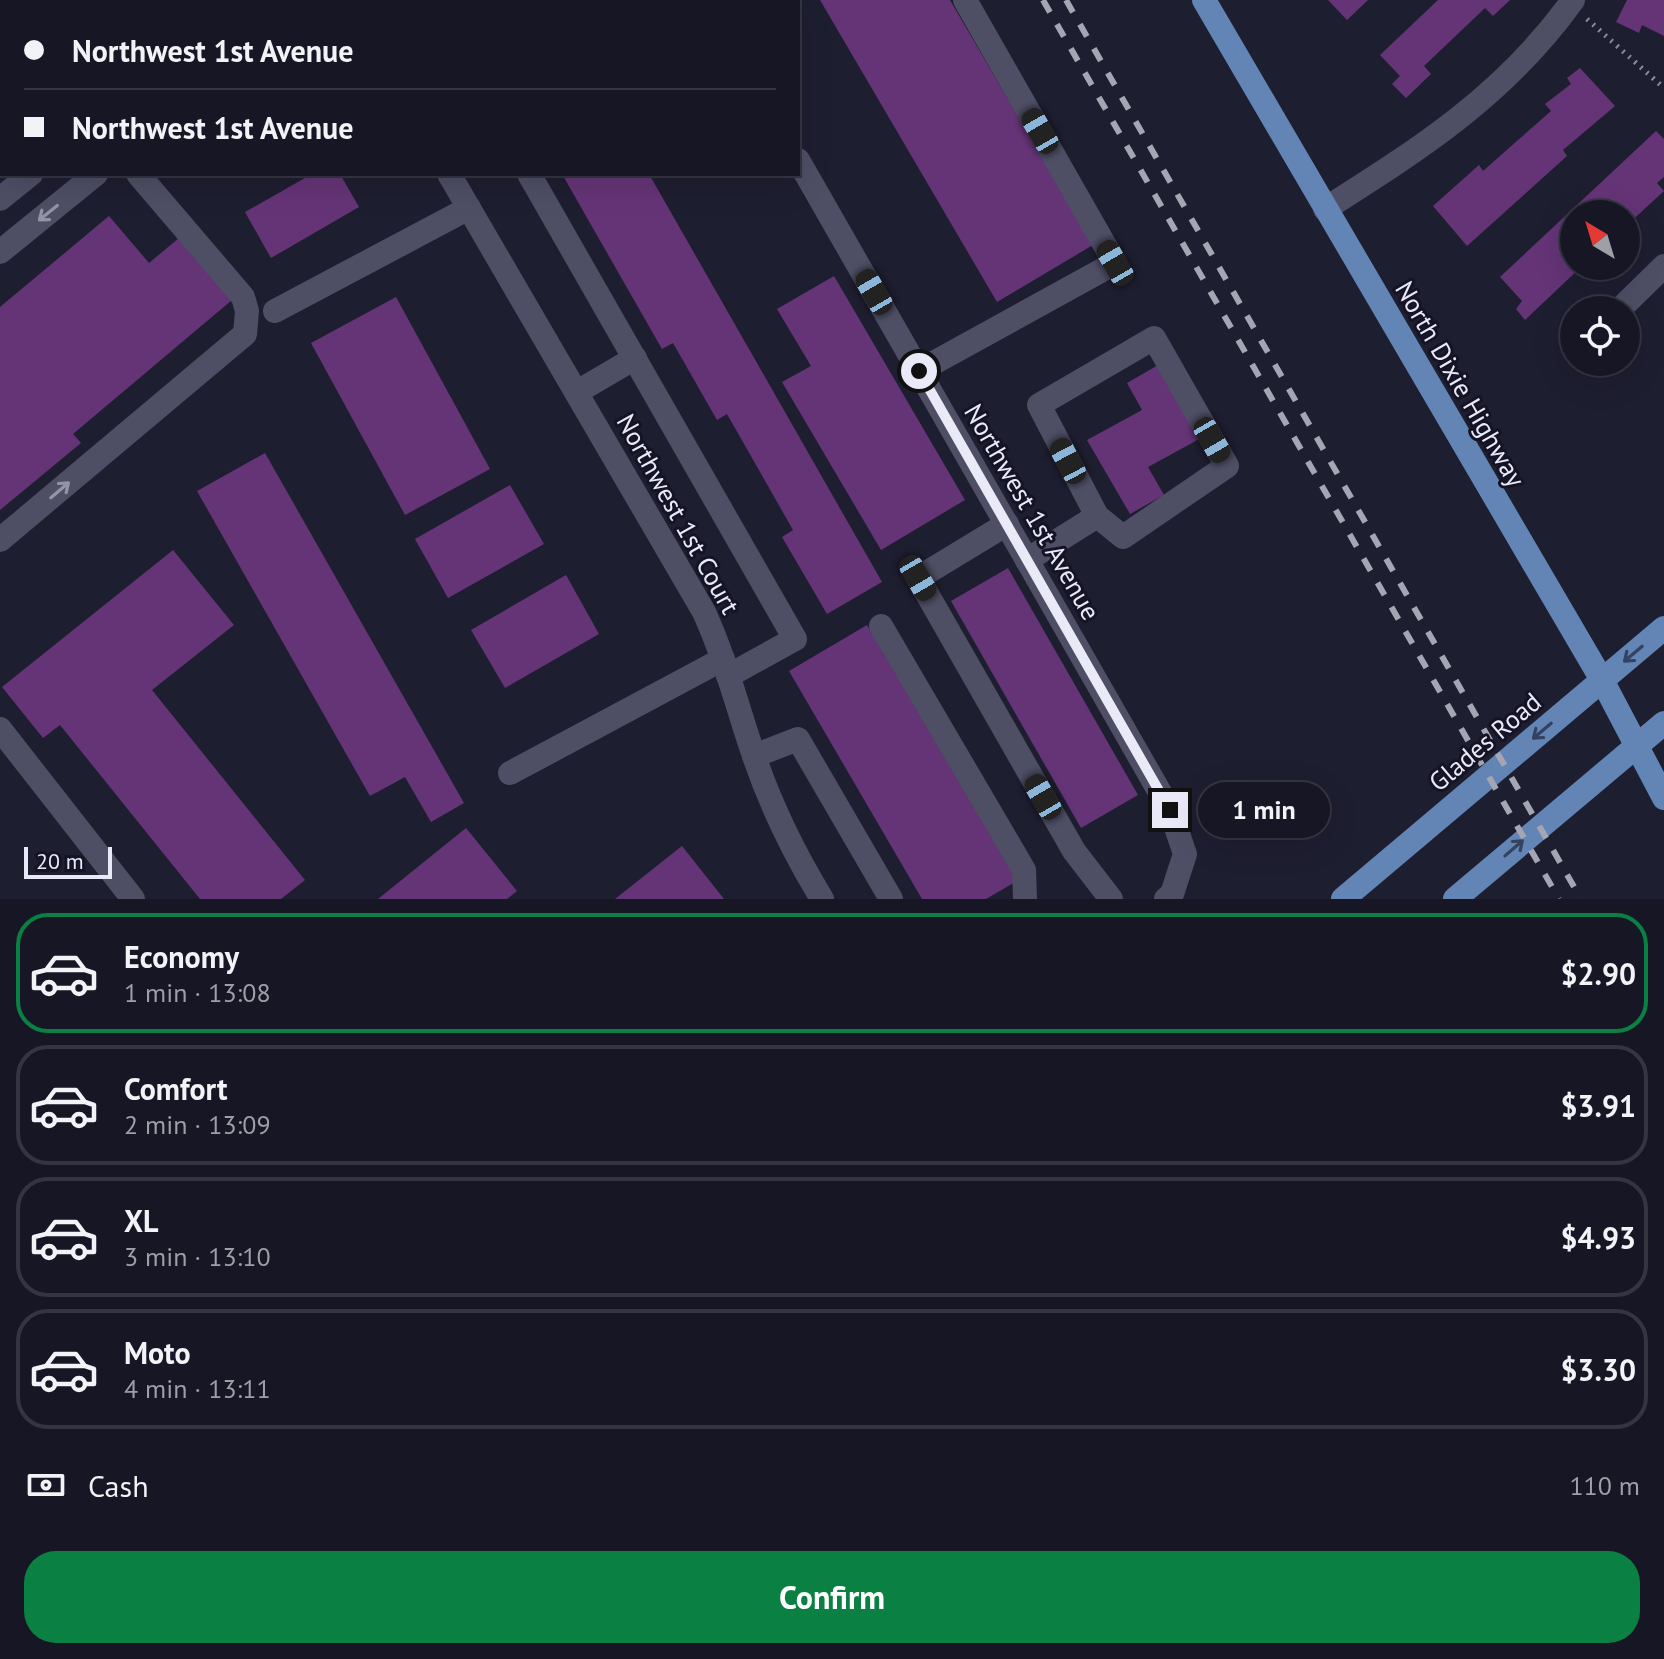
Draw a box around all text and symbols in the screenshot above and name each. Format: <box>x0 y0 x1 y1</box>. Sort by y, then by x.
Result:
text: Northwest 1st Avenue <box>72 31 354 70</box>
car <box>1018 104 1062 158</box>
text: Northwest 1st Avenue <box>72 108 354 147</box>
north arrow <box>1560 200 1640 280</box>
map controls <box>1560 200 1640 376</box>
one-way arrow <box>38 204 59 222</box>
car <box>1093 236 1137 290</box>
car <box>852 265 896 319</box>
street label: North Dixie Highway <box>1388 275 1533 493</box>
button: locate <box>1560 296 1640 376</box>
route start <box>901 353 937 389</box>
street label: Northwest 1st Avenue <box>957 398 1108 626</box>
street label: Northwest 1st Court <box>610 408 747 620</box>
car <box>1190 413 1234 467</box>
car <box>1046 434 1090 488</box>
one-way arrow <box>49 481 69 499</box>
car <box>896 551 940 605</box>
one-way arrow <box>1623 645 1644 663</box>
street label: Glades Road <box>1422 685 1548 798</box>
one-way arrow <box>1532 722 1553 740</box>
car <box>1021 770 1065 824</box>
callout: 1 min <box>1198 782 1330 838</box>
route end <box>1152 792 1188 828</box>
text: 1 min <box>1232 793 1296 826</box>
one-way arrow <box>1504 839 1524 857</box>
scale bar <box>24 843 112 879</box>
text: 20 m <box>36 847 84 875</box>
icon: car <box>28 937 100 1009</box>
text: Economy <box>124 937 239 976</box>
text: $2.90 <box>1561 954 1636 993</box>
text: 1 min · 13:08 <box>124 976 271 1009</box>
icon: car <box>28 1069 100 1141</box>
text: Comfort <box>124 1069 227 1108</box>
text: $3.91 <box>1561 1086 1636 1125</box>
text: 2 min · 13:09 <box>124 1108 271 1141</box>
icon: car <box>28 1201 100 1273</box>
text: XL <box>124 1201 158 1240</box>
text: $4.93 <box>1561 1218 1636 1257</box>
text: 3 min · 13:10 <box>124 1240 271 1273</box>
icon: car <box>28 1333 100 1405</box>
text: Moto <box>124 1333 191 1372</box>
text: $3.30 <box>1561 1350 1636 1389</box>
text: 4 min · 13:11 <box>124 1372 271 1405</box>
icon: cash <box>24 1463 68 1507</box>
text: Cash <box>88 1466 149 1505</box>
text: 110 m <box>1569 1469 1640 1502</box>
button: Confirm <box>24 1551 1640 1643</box>

